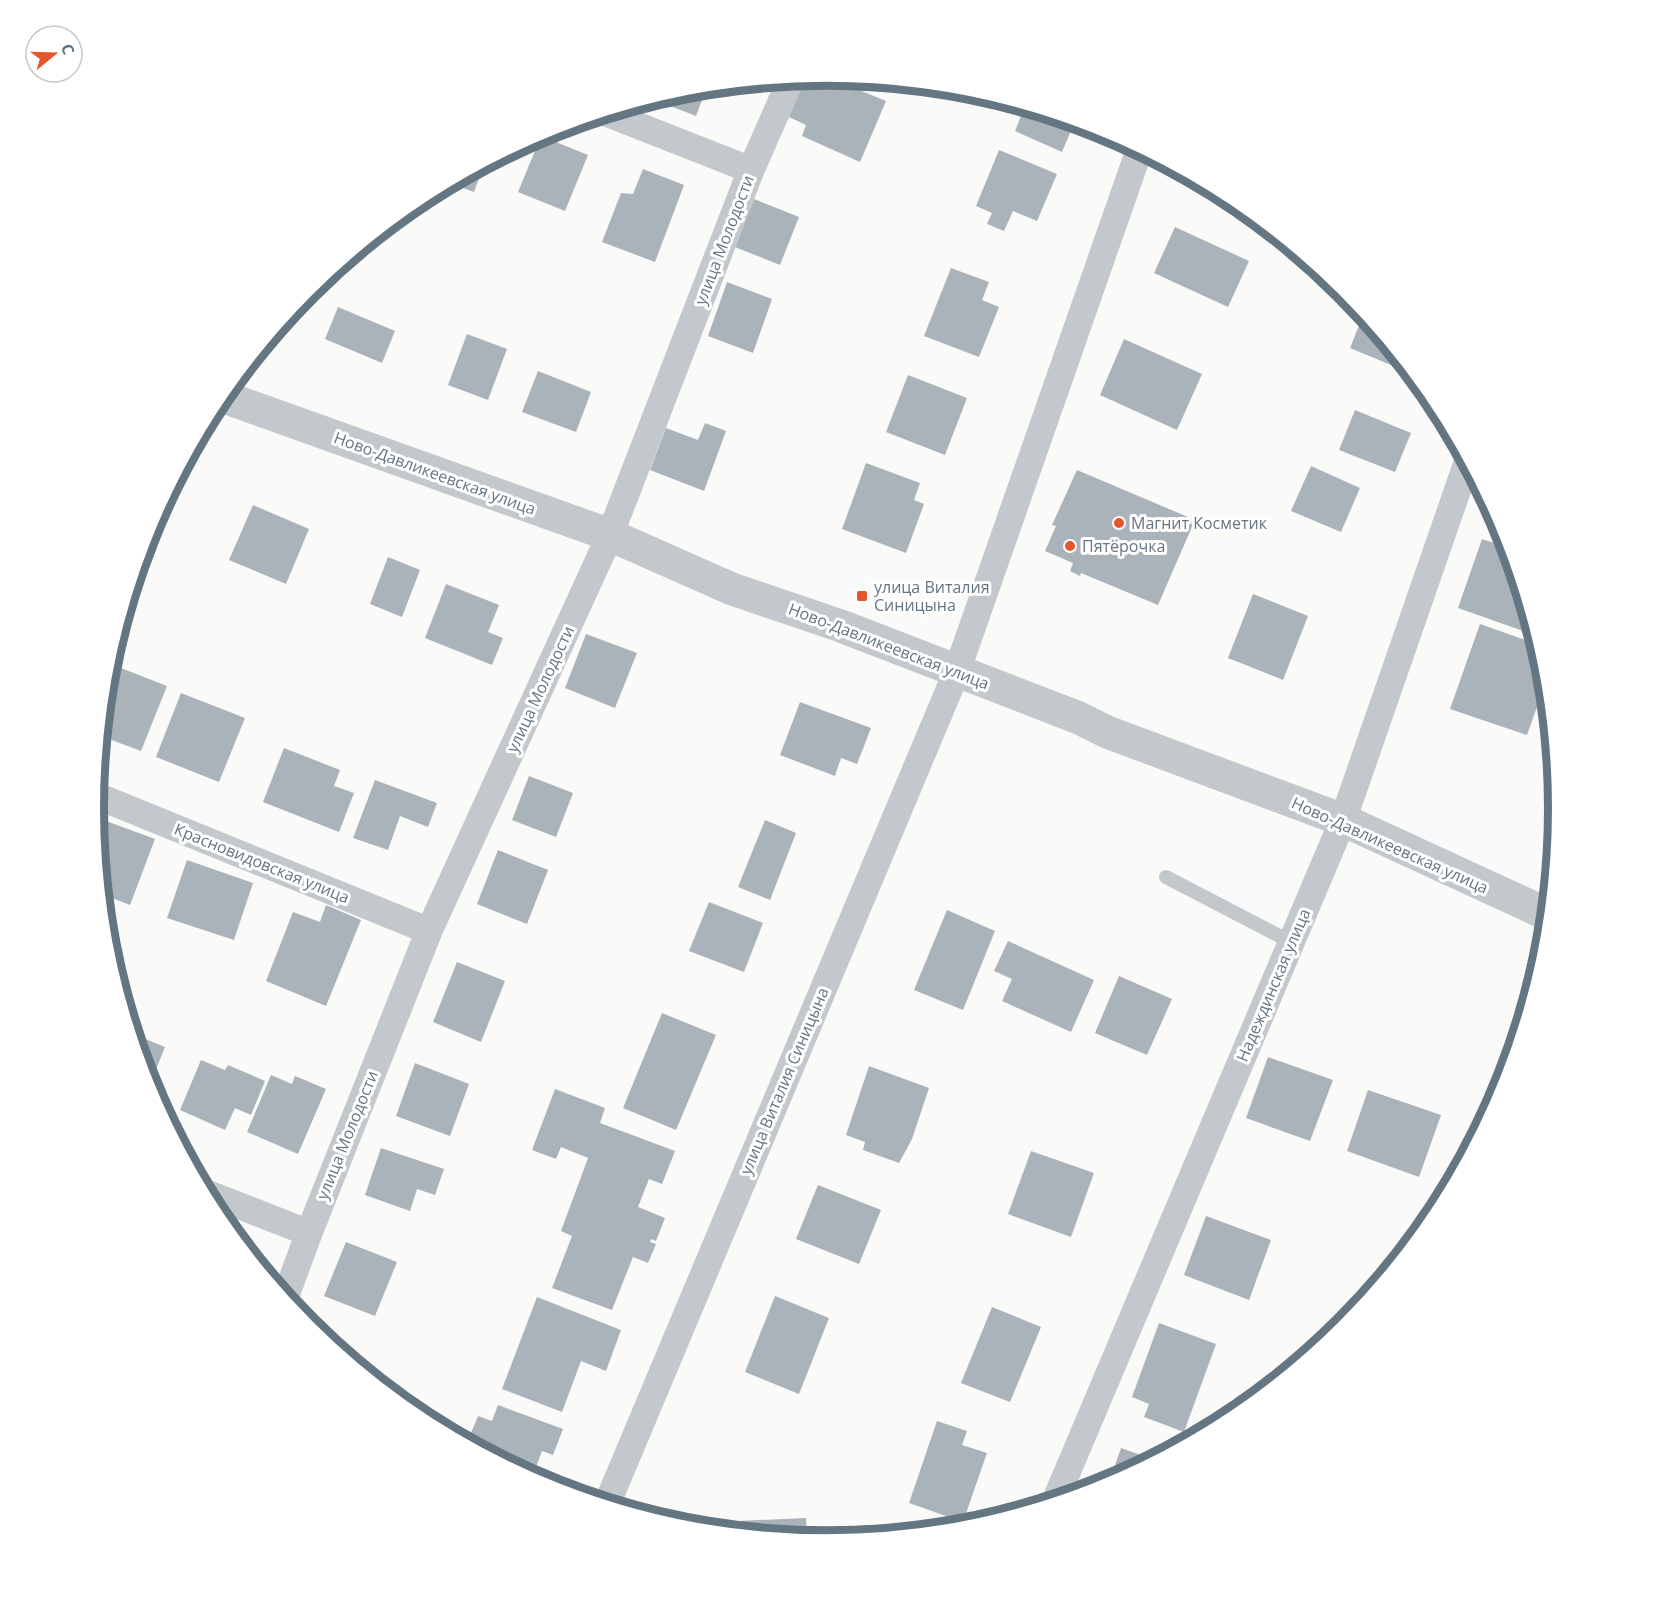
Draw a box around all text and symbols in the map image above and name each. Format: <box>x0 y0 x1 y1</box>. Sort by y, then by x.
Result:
north arrow <box>24 24 84 84</box>
text: С <box>56 41 80 58</box>
street label: улица Молодости <box>689 172 759 308</box>
street label: Ново-Давликеевская улица <box>331 426 539 520</box>
place label: Магнит Косметик <box>1131 512 1268 534</box>
marker: Магнит Косметик <box>1112 516 1126 530</box>
place label: Пятёрочка <box>1082 535 1165 557</box>
marker: Пятёрочка <box>1063 539 1077 553</box>
place label: улица Виталия Синицына <box>874 576 990 616</box>
marker: улица Виталия Синицына <box>855 589 869 603</box>
street label: Ново-Давликеевская улица <box>786 598 992 694</box>
street label: улица Молодости <box>501 622 579 756</box>
street label: Ново-Давликеевская улица <box>1288 792 1492 898</box>
street label: Красновидовская улица <box>171 818 353 908</box>
street label: Надеждинская улица <box>1231 905 1315 1065</box>
street label: улица Виталия Синицына <box>734 984 834 1178</box>
street label: улица Молодости <box>311 1067 383 1203</box>

